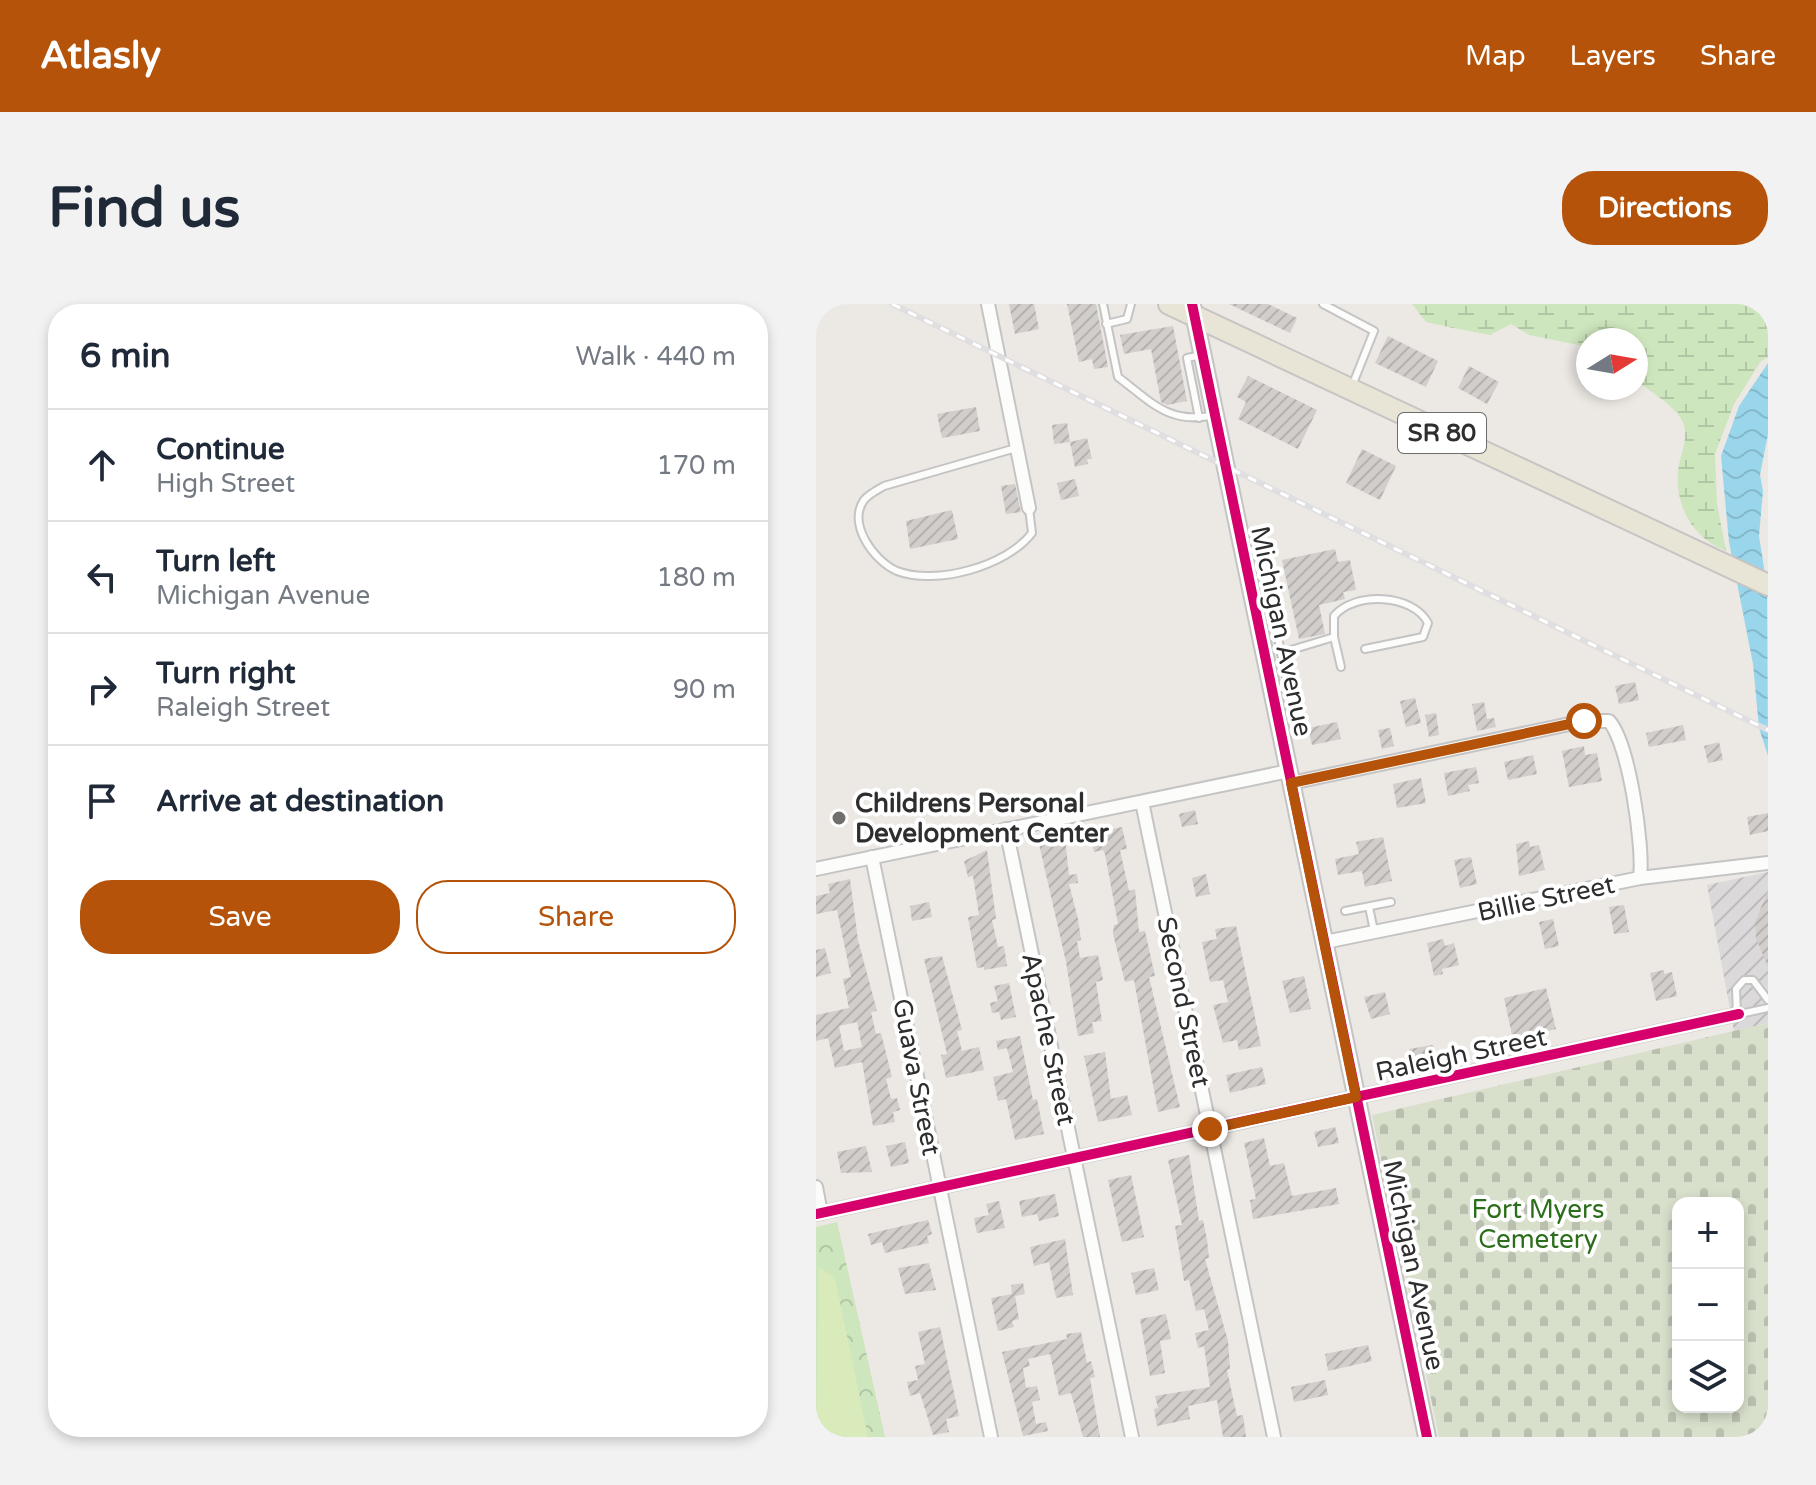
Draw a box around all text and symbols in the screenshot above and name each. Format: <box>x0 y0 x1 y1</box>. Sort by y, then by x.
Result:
text: Atlasly <box>40 33 161 79</box>
text: Map <box>1465 39 1526 73</box>
text: Layers <box>1570 39 1656 73</box>
text: Share <box>1700 39 1776 73</box>
button: Directions <box>1562 171 1768 245</box>
text: Find us <box>48 175 240 242</box>
north arrow <box>1576 328 1648 400</box>
text: 6 min <box>80 336 171 377</box>
text: Walk · 440 m <box>576 341 736 372</box>
road number: SR 80 <box>1398 413 1486 453</box>
text: Continue <box>156 431 285 468</box>
icon: ahead <box>80 443 124 487</box>
text: 170 m <box>656 450 736 481</box>
text: High Street <box>156 468 295 499</box>
street label: Michigan Avenue <box>1244 523 1319 739</box>
text: Turn left <box>156 543 275 580</box>
icon: left <box>80 555 124 599</box>
text: 180 m <box>656 562 736 593</box>
text: Michigan Avenue <box>156 580 370 611</box>
text: Turn right <box>156 655 296 692</box>
icon: right <box>80 667 124 711</box>
text: 90 m <box>673 674 736 705</box>
text: Raleigh Street <box>156 692 330 723</box>
route start <box>1566 703 1602 739</box>
icon: arrive <box>80 779 124 823</box>
text: Arrive at destination <box>156 783 444 820</box>
place label: Childrens Personal Development Center <box>855 788 1110 849</box>
marker: Childrens Personal Development Center <box>830 809 848 827</box>
street label: Billie Street <box>1475 869 1618 928</box>
button: Save <box>80 880 400 954</box>
button: Share <box>416 880 736 954</box>
street label: Second Street <box>1150 914 1217 1090</box>
street label: Apache Street <box>1015 950 1082 1128</box>
street label: Guava Street <box>886 996 947 1158</box>
street label: Raleigh Street <box>1373 1021 1550 1088</box>
route end <box>1192 1111 1228 1147</box>
street label: Michigan Avenue <box>1376 1157 1451 1373</box>
park label: Fort Myers Cemetery <box>1471 1194 1605 1255</box>
map controls <box>1672 1197 1744 1413</box>
button: + <box>1672 1197 1744 1269</box>
button: − <box>1672 1269 1744 1341</box>
button: layers <box>1672 1341 1744 1413</box>

